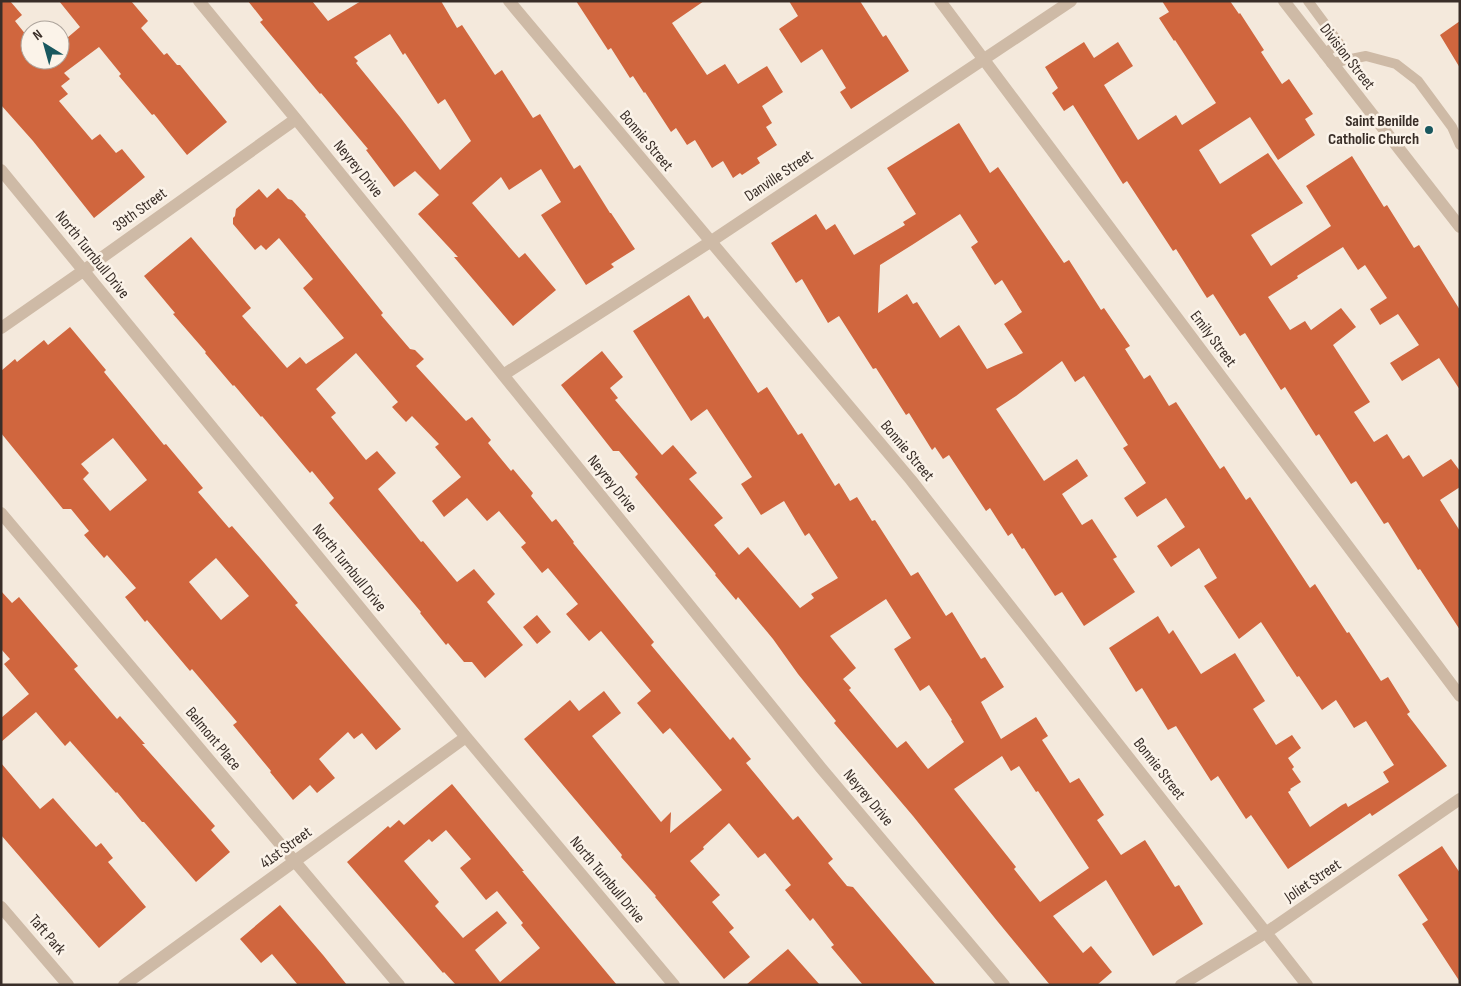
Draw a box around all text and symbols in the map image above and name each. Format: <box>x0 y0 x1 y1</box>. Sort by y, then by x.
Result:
north arrow <box>20 20 70 70</box>
street label: Division Street <box>1315 20 1379 94</box>
text: N <box>29 26 46 44</box>
street label: Bonnie Street <box>615 107 677 175</box>
place label: Saint Benilde Catholic Church <box>1328 112 1419 149</box>
marker: Saint Benilde Catholic Church <box>1423 124 1435 136</box>
street label: Neyrey Drive <box>329 137 387 201</box>
street label: Danville Street <box>741 146 817 206</box>
street label: 39th Street <box>109 184 171 236</box>
street label: North Turnbull Drive <box>51 207 133 303</box>
street label: Emily Street <box>1186 307 1240 371</box>
street label: Bonnie Street <box>876 417 938 485</box>
street label: Neyrey Drive <box>583 452 641 516</box>
street label: North Turnbull Drive <box>308 520 390 616</box>
street label: Belmont Place <box>181 704 245 774</box>
street label: Bonnie Street <box>1129 734 1189 804</box>
street label: Neyrey Drive <box>839 766 897 830</box>
street label: 41st Street <box>256 823 316 873</box>
street label: North Turnbull Drive <box>565 833 649 927</box>
street label: Joliet Street <box>1280 855 1345 907</box>
street label: Taft Park <box>24 911 70 959</box>

